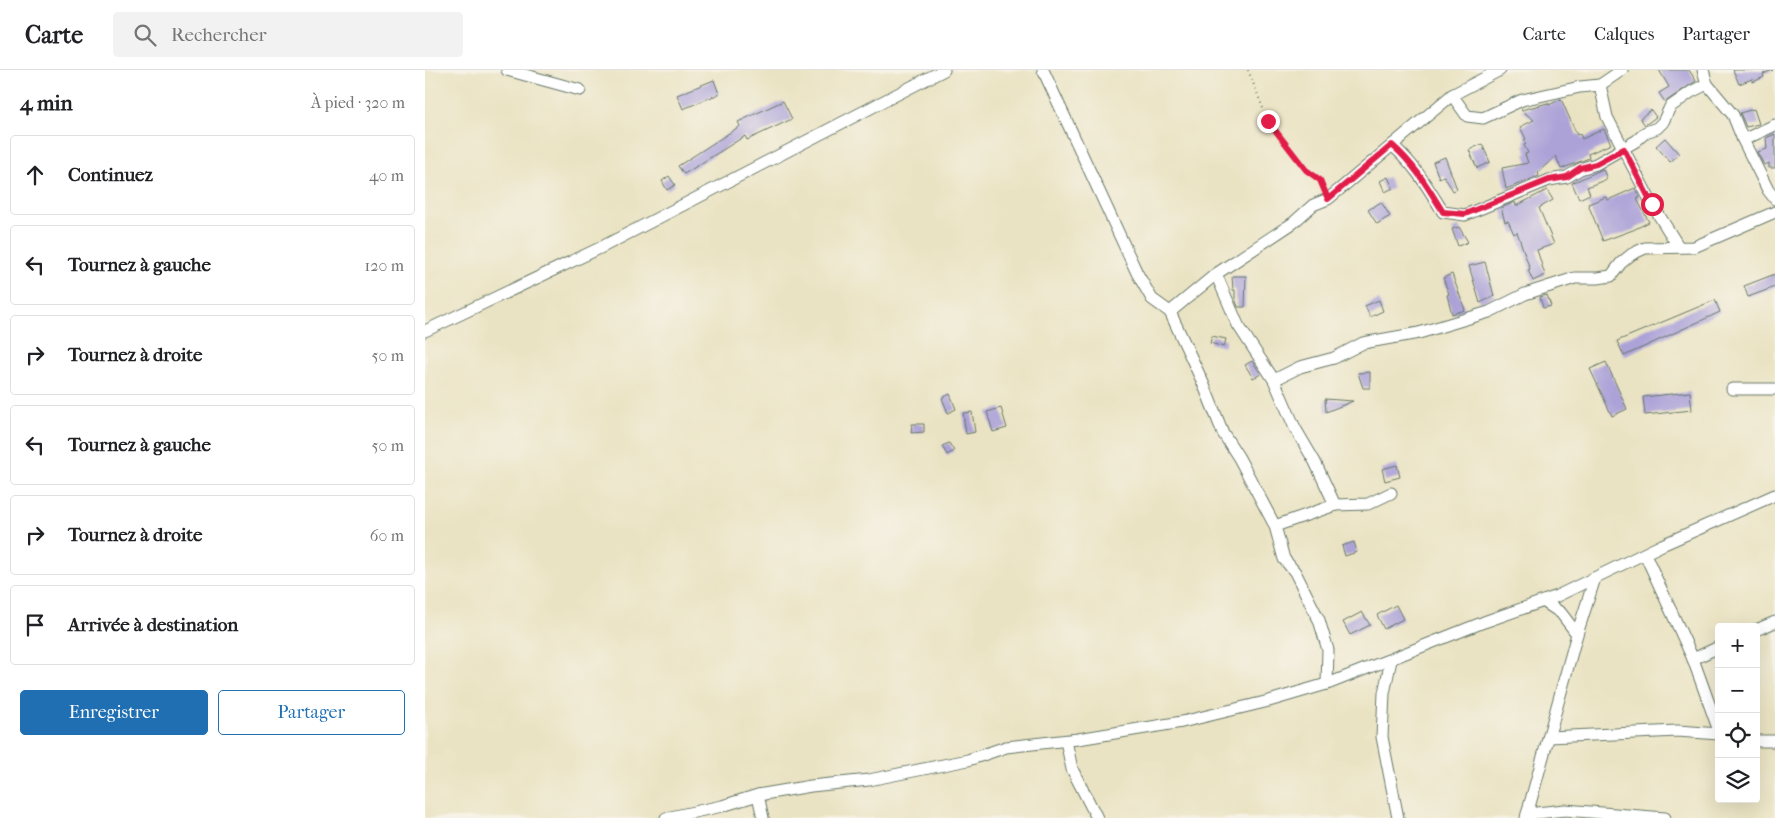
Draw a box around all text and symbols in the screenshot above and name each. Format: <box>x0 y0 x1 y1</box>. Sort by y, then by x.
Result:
search box <box>113 12 463 57</box>
text: Carte <box>25 21 83 49</box>
icon: search <box>131 21 159 49</box>
text: Rechercher <box>171 24 267 46</box>
text: Carte <box>1523 24 1566 45</box>
text: Calques <box>1594 24 1654 45</box>
text: Partager <box>1682 24 1750 45</box>
text: 4 min <box>20 91 73 115</box>
text: À pied · 320 m <box>311 93 405 112</box>
route end <box>1257 110 1280 133</box>
icon: ahead <box>21 161 49 189</box>
text: Continuez <box>68 164 153 186</box>
text: 40 m <box>369 166 404 185</box>
route start <box>1641 193 1664 216</box>
icon: left <box>21 251 49 279</box>
text: Tournez à gauche <box>68 254 211 276</box>
text: 120 m <box>365 256 404 275</box>
icon: right <box>21 341 49 369</box>
text: Tournez à droite <box>68 344 202 366</box>
text: 50 m <box>372 346 404 365</box>
icon: left <box>21 431 49 459</box>
text: Tournez à gauche <box>68 434 211 456</box>
text: 50 m <box>372 436 404 455</box>
icon: right <box>21 521 49 549</box>
text: Tournez à droite <box>68 524 202 546</box>
text: 60 m <box>370 526 404 545</box>
icon: arrive <box>21 611 49 639</box>
text: Arrivée à destination <box>68 614 238 636</box>
map controls <box>1715 623 1760 803</box>
button: + <box>1715 623 1760 668</box>
button: − <box>1715 668 1760 713</box>
button: Enregistrer <box>20 690 208 735</box>
button: Partager <box>218 690 405 735</box>
button: locate <box>1715 713 1760 758</box>
button: layers <box>1715 758 1760 803</box>

